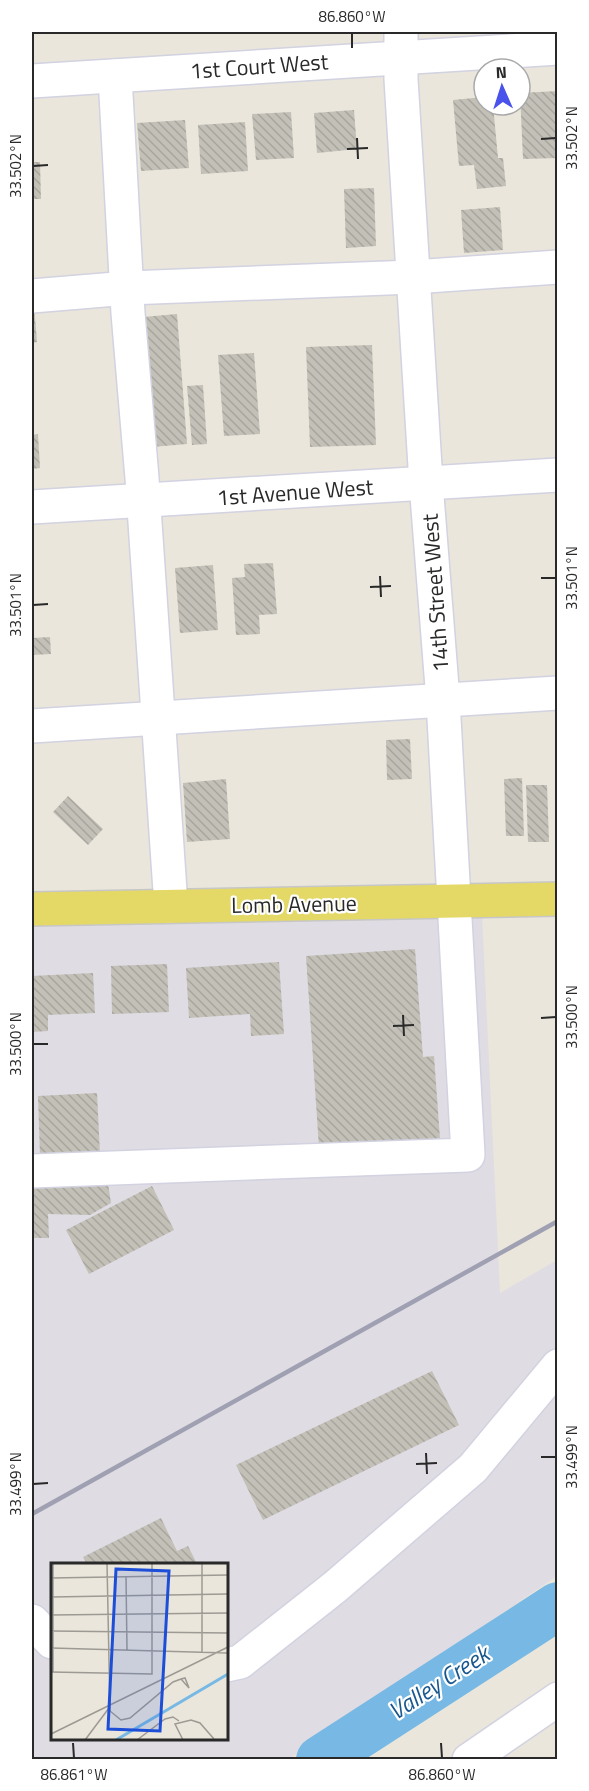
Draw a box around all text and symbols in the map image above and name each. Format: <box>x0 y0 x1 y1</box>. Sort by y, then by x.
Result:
text: 86.860°W <box>319 5 385 28</box>
street label: 1st Court West <box>189 44 330 88</box>
north arrow <box>472 57 532 117</box>
text: N <box>495 60 507 84</box>
text: 33.502°N <box>560 106 583 170</box>
text: 33.502°N <box>4 134 27 198</box>
street label: 1st Avenue West <box>216 470 375 514</box>
street label: 14th Street West <box>412 512 457 673</box>
text: 33.501°N <box>560 546 583 610</box>
text: 33.501°N <box>4 573 27 637</box>
street label: Lomb Avenue <box>231 886 357 922</box>
text: 33.500°N <box>560 985 583 1049</box>
text: 33.500°N <box>4 1012 27 1076</box>
text: 33.499°N <box>560 1425 583 1489</box>
text: 33.499°N <box>4 1452 27 1516</box>
inset map <box>51 1563 228 1740</box>
water label: Valley Creek <box>381 1634 499 1728</box>
text: 86.861°W <box>41 1763 107 1786</box>
text: 86.860°W <box>409 1763 475 1786</box>

